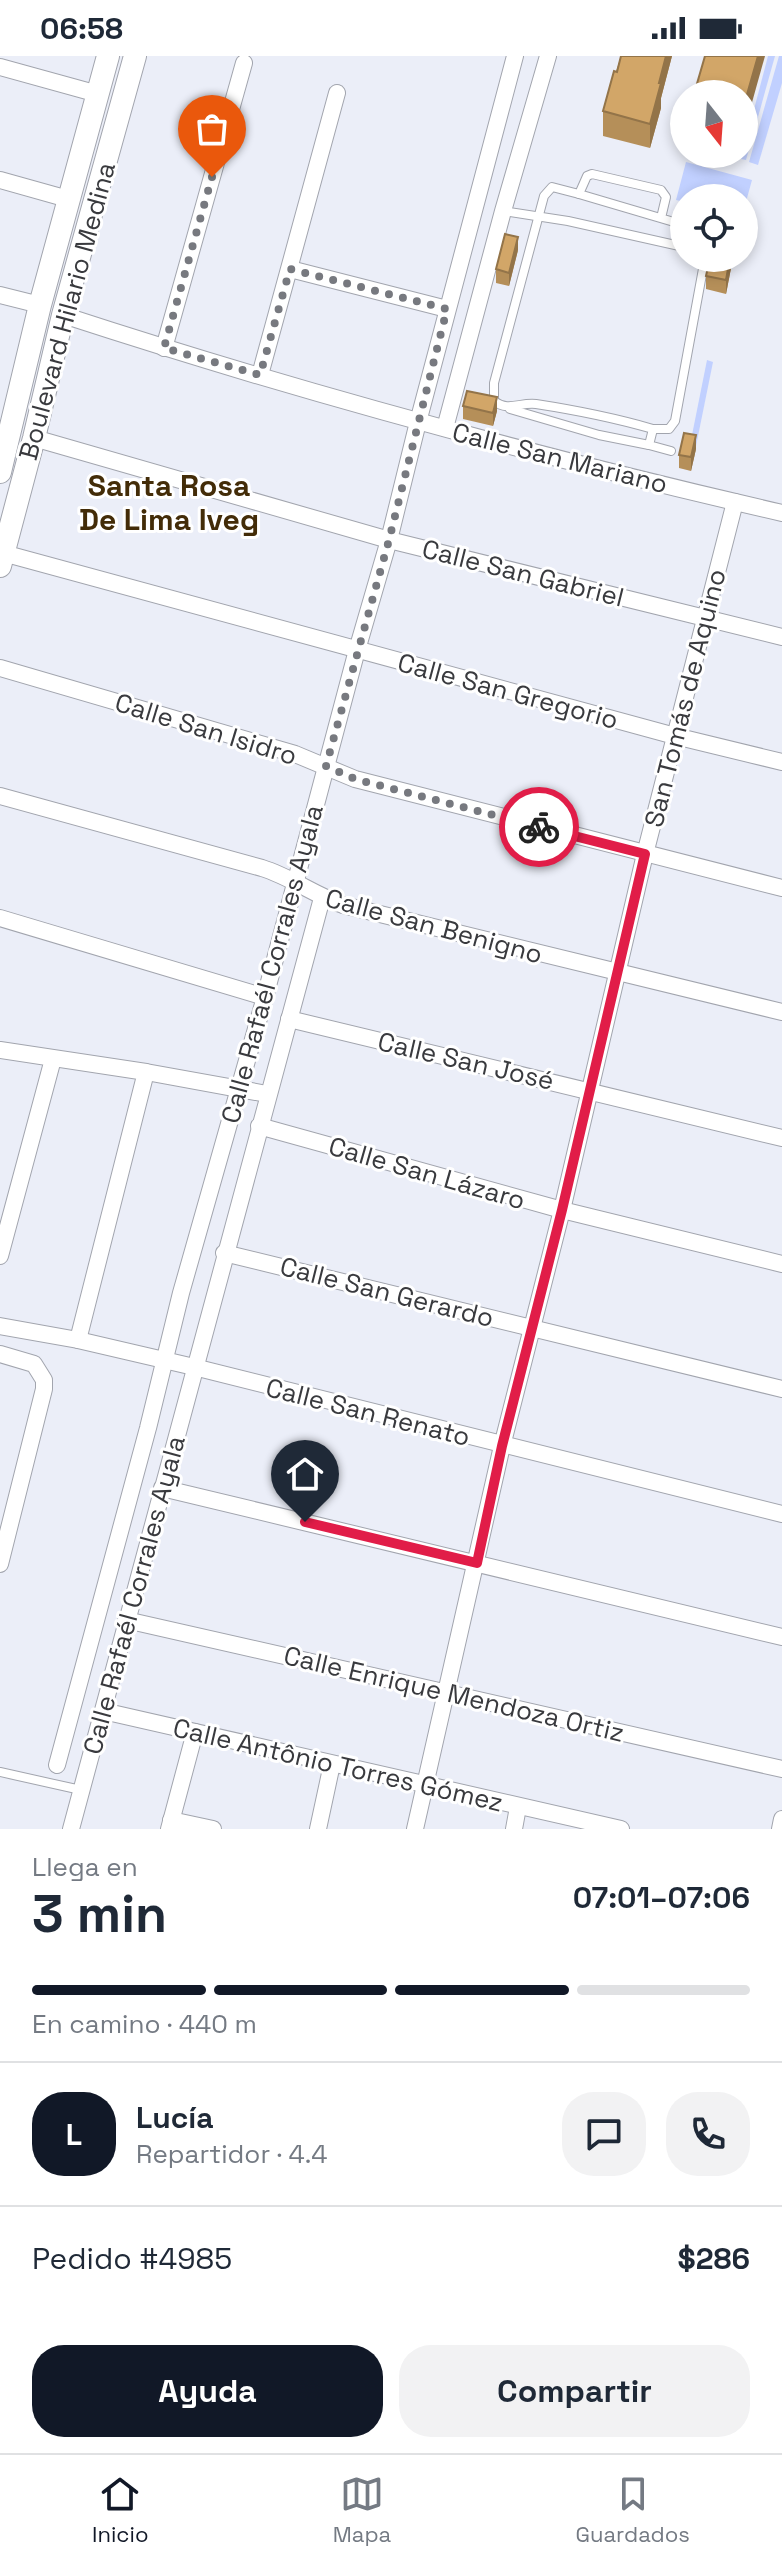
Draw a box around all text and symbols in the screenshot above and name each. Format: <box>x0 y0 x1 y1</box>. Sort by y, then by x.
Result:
text: 06:58 <box>40 9 123 48</box>
north arrow <box>670 80 758 168</box>
map controls <box>670 80 758 272</box>
pin <box>178 95 246 177</box>
icon: bag <box>190 107 234 151</box>
street label: Boulevard Hilario Medina <box>11 158 123 464</box>
button: locate <box>670 184 758 272</box>
street label: Calle San Mariano <box>449 415 671 501</box>
district label: Santa Rosa De Lima Iveg <box>79 466 259 539</box>
street label: Calle San Gabriel <box>419 531 627 615</box>
street label: San Tomás de Aquino <box>636 565 734 831</box>
street label: Calle San Gregorio <box>394 645 622 737</box>
street label: Calle San Isidro <box>111 685 301 773</box>
courier <box>499 787 579 867</box>
street label: Calle Rafaél Corrales Ayala <box>213 801 331 1127</box>
icon: bike <box>517 805 561 849</box>
street label: Calle San Benigno <box>322 881 546 971</box>
street label: Calle San José <box>375 1024 557 1098</box>
street label: Calle San Lázaro <box>325 1129 529 1217</box>
street label: Calle San Gerardo <box>277 1249 497 1335</box>
street label: Calle San Renato <box>262 1370 474 1454</box>
street label: Calle Rafaél Corrales Ayala <box>75 1432 193 1758</box>
pin <box>271 1440 339 1522</box>
icon: home <box>283 1452 327 1496</box>
street label: Calle Enrique Mendoza Ortiz <box>280 1638 628 1750</box>
street label: Calle Antônio Torres Gómez <box>170 1710 506 1820</box>
text: Llega en <box>32 1850 138 1884</box>
text: 07:01–07:06 <box>573 1878 750 1917</box>
text: 3 min <box>32 1881 167 1947</box>
text: En camino · 440 m <box>32 2007 257 2041</box>
button: chat <box>562 2092 646 2176</box>
button: phone <box>666 2092 750 2176</box>
text: Lucía <box>136 2098 214 2137</box>
text: L <box>66 2115 82 2154</box>
text: Repartidor · 4.4 <box>136 2137 328 2171</box>
text: Pedido #4985 <box>32 2239 232 2278</box>
text: $286 <box>677 2239 750 2278</box>
button: Ayuda <box>32 2345 383 2437</box>
button: Compartir <box>399 2345 750 2437</box>
tab: Inicio <box>92 2472 149 2548</box>
tab: Mapa <box>333 2472 391 2548</box>
tab: Guardados <box>575 2472 690 2548</box>

